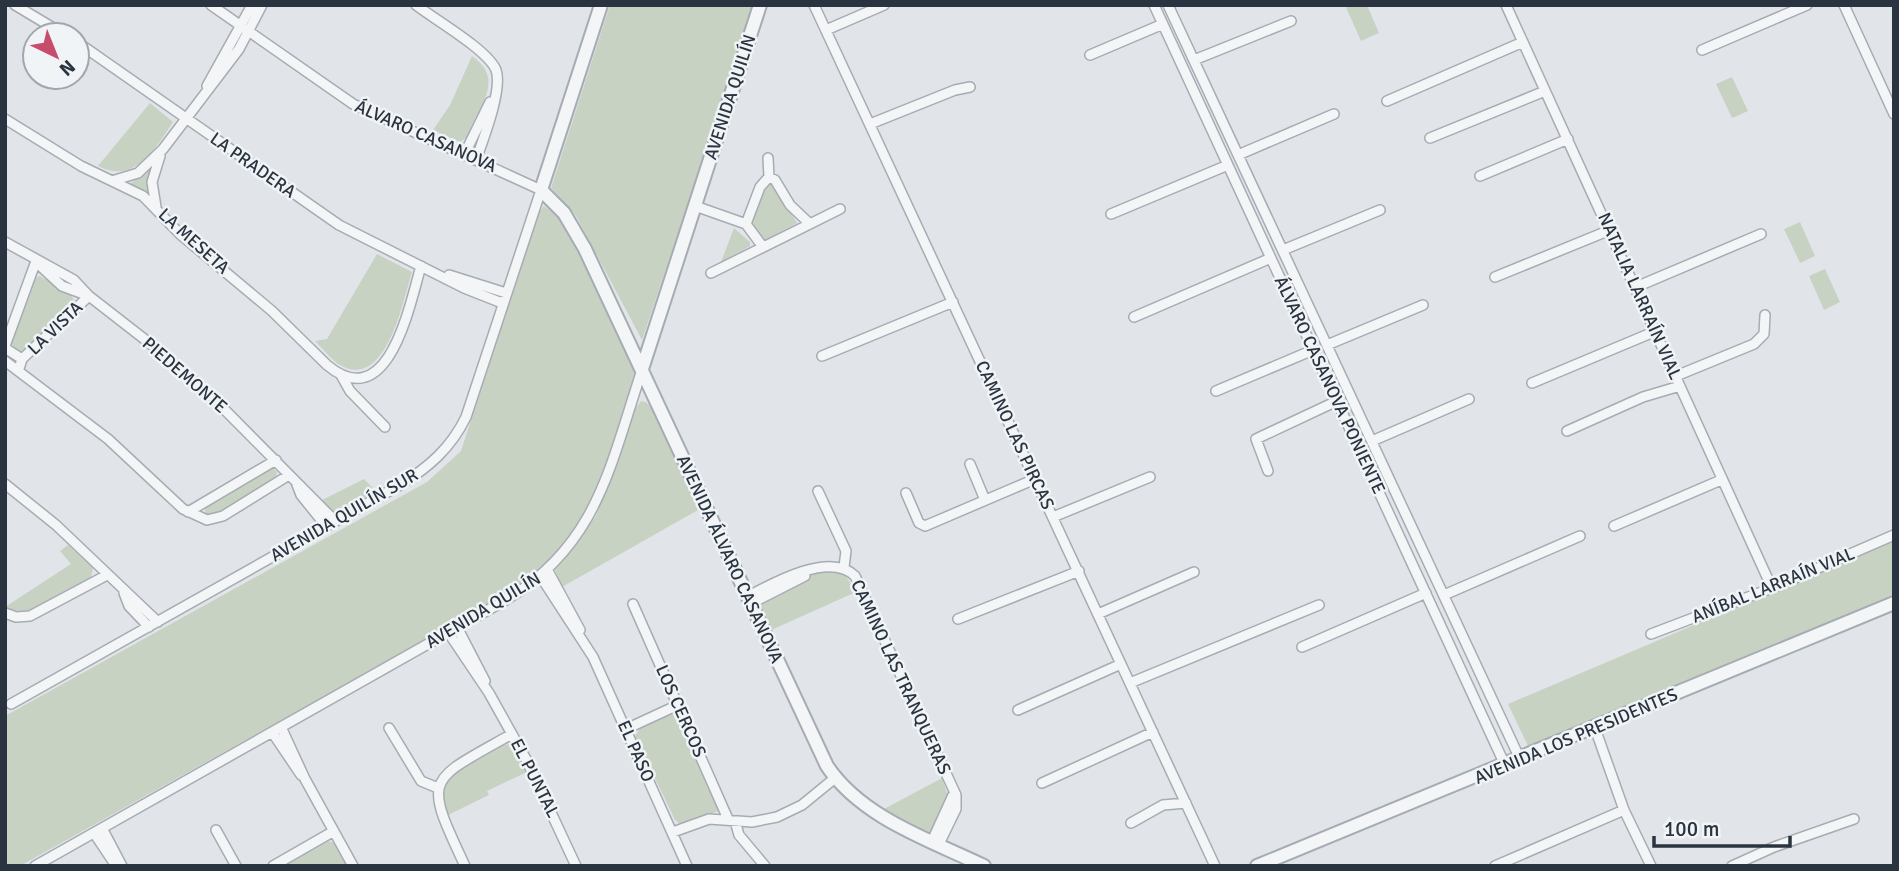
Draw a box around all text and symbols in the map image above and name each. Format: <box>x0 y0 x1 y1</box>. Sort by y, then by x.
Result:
north arrow <box>21 21 91 91</box>
street label: AVENIDA QUILÍN <box>699 32 761 162</box>
text: N <box>54 54 80 81</box>
street label: ÁLVARO CASANOVA <box>352 95 500 177</box>
street label: LA PRADERA <box>206 127 300 203</box>
street label: LA MESETA <box>154 203 234 279</box>
street label: NATALIA LARRAÍN VIAL <box>1593 209 1687 383</box>
street label: ÁLVARO CASANOVA PONIENTE <box>1270 273 1390 497</box>
street label: LA VISTA <box>23 296 87 360</box>
street label: PIEDEMONTE <box>138 332 232 418</box>
street label: CAMINO LAS PIRCAS <box>971 357 1059 513</box>
street label: AVENIDA ÁLVARO CASANOVA <box>672 451 788 667</box>
street label: AVENIDA QUILÍN SUR <box>266 464 422 566</box>
street label: ANÍBAL LARRAÍN VIAL <box>1688 542 1858 628</box>
street label: AVENIDA QUILÍN <box>421 567 545 653</box>
street label: CAMINO LAS TRANQUERAS <box>846 576 956 778</box>
street label: LOS CERCOS <box>651 661 711 761</box>
street label: AVENIDA LOS PRESIDENTES <box>1471 683 1681 789</box>
street label: EL PASO <box>613 717 659 785</box>
street label: EL PUNTAL <box>506 735 564 821</box>
scale bar <box>1654 804 1790 848</box>
text: 100 m <box>1664 816 1719 842</box>

